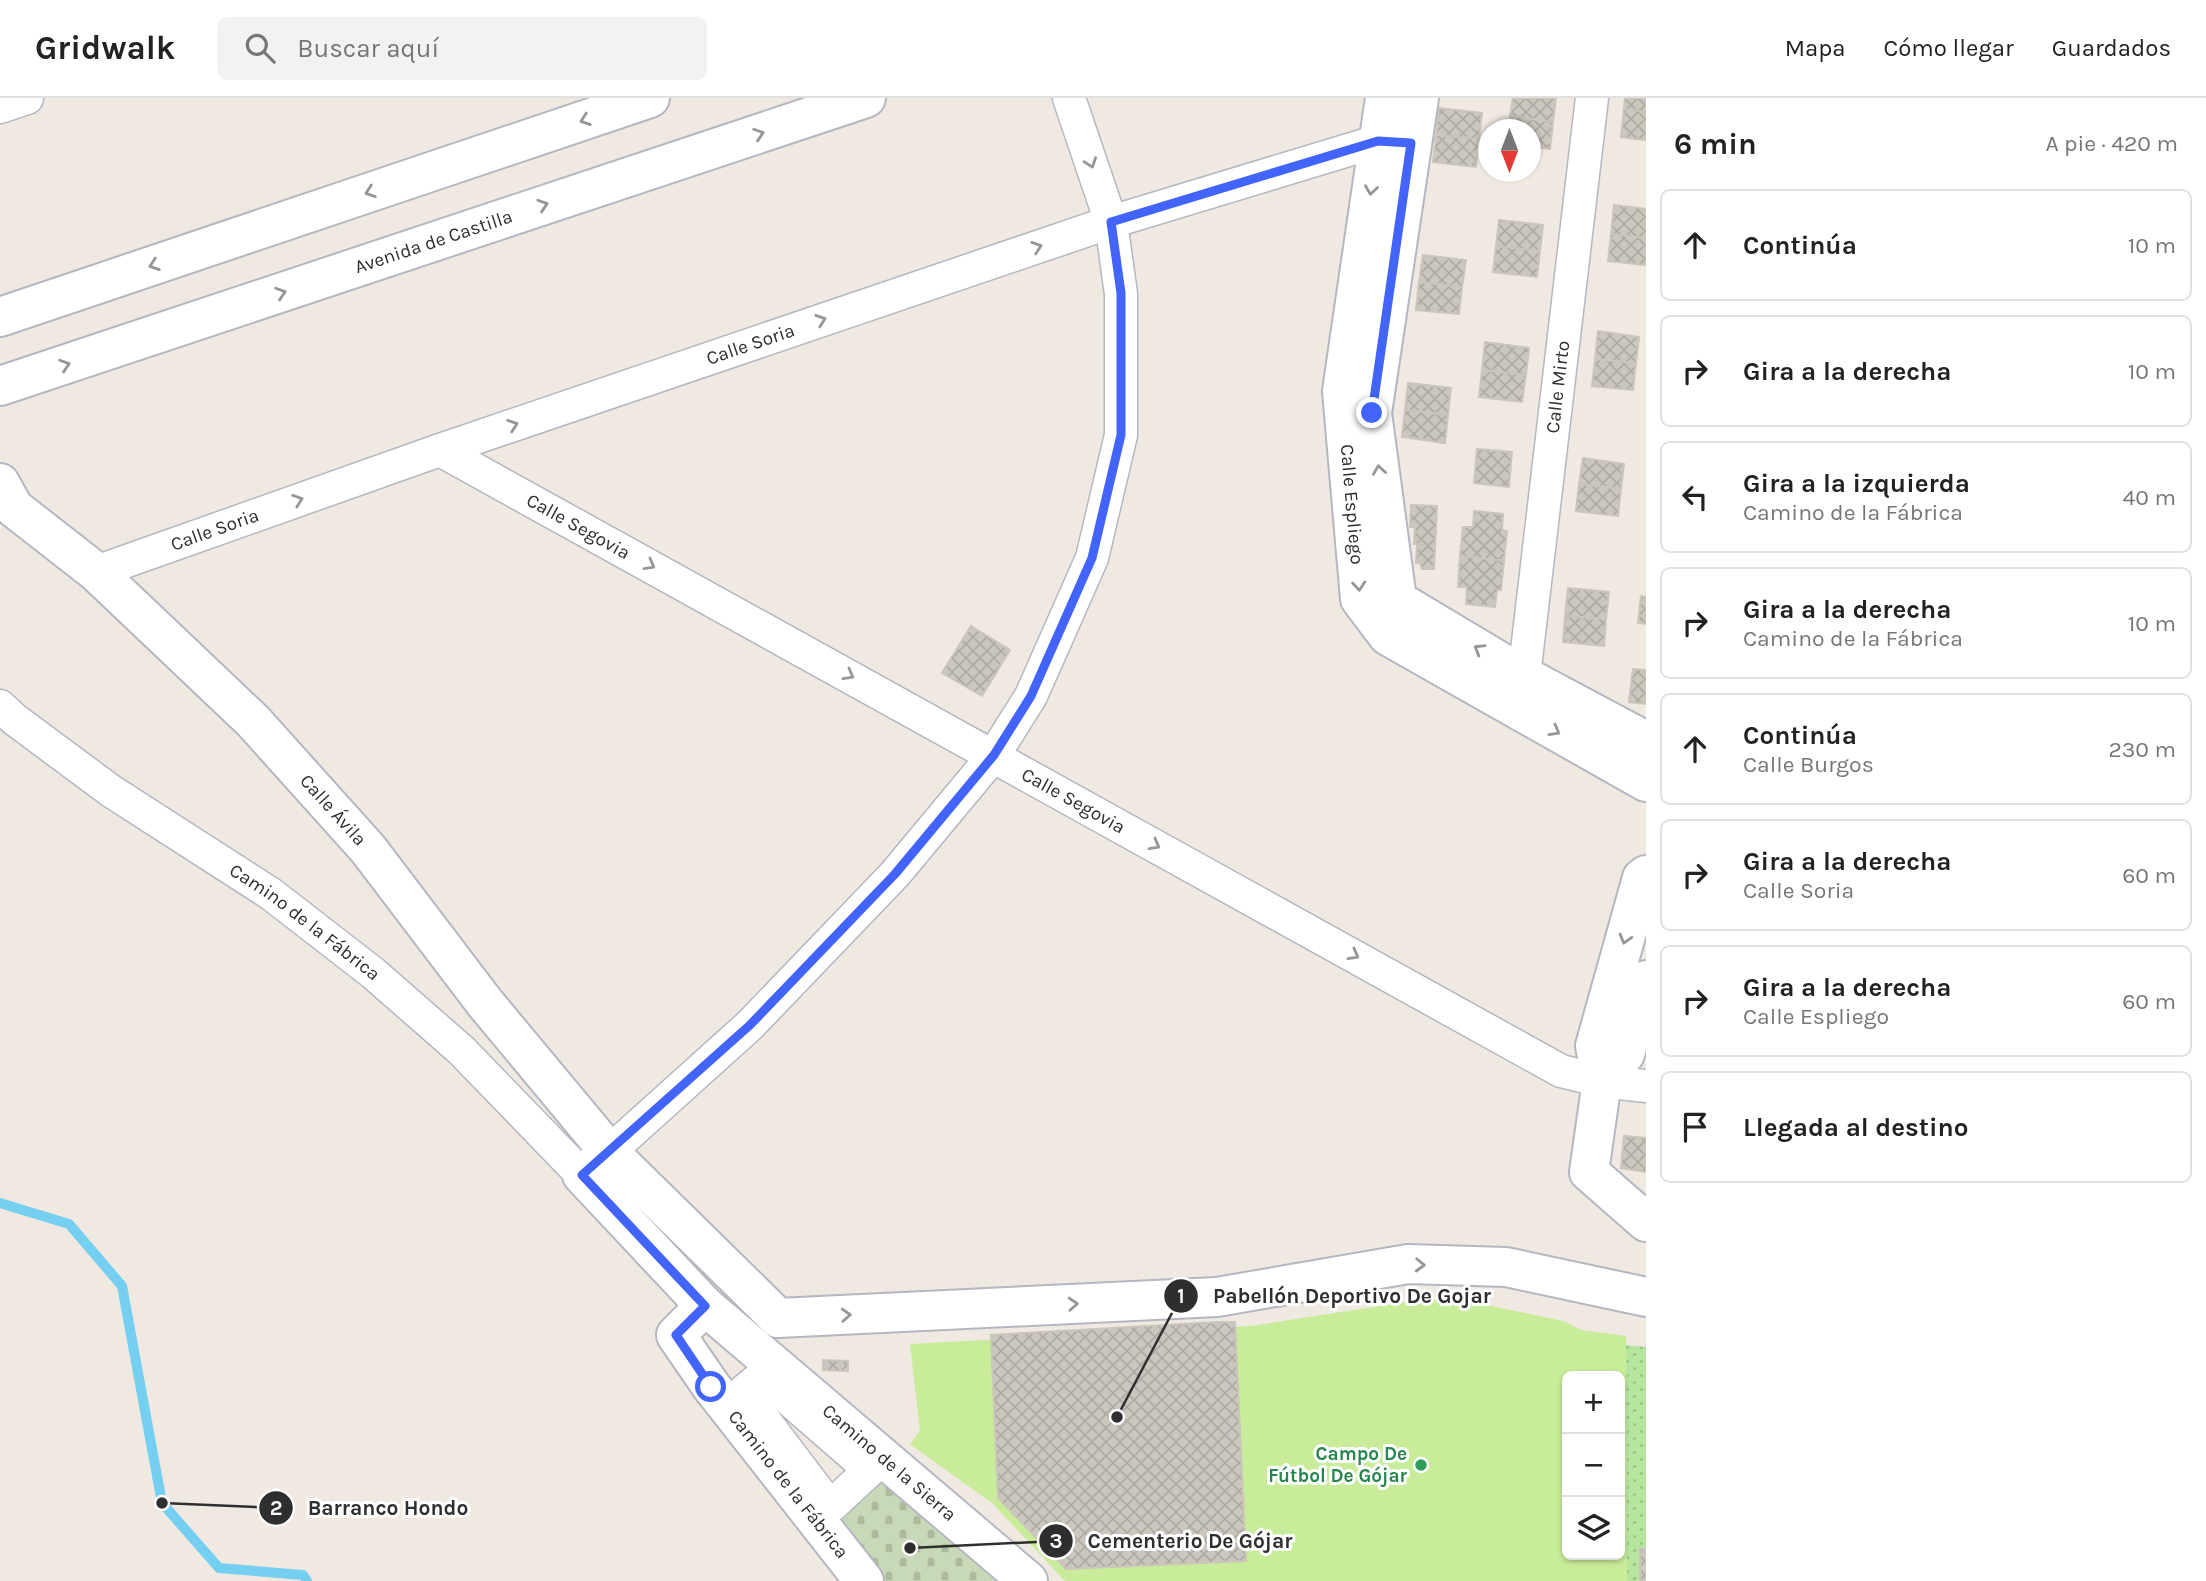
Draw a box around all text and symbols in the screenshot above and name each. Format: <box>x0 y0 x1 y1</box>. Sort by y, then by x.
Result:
search box <box>217 17 707 80</box>
text: Gridwalk <box>35 29 175 67</box>
icon: search <box>241 29 279 67</box>
text: Buscar aquí <box>297 33 439 64</box>
text: Mapa <box>1785 34 1845 62</box>
text: Cómo llegar <box>1883 34 2014 62</box>
text: Guardados <box>2052 34 2171 62</box>
one-way arrow <box>580 112 592 126</box>
north arrow <box>1478 119 1541 182</box>
text: 6 min <box>1674 126 1757 162</box>
one-way arrow <box>752 128 764 142</box>
text: A pie · 420 m <box>2045 130 2178 157</box>
one-way arrow <box>1083 156 1097 168</box>
one-way arrow <box>364 184 376 198</box>
one-way arrow <box>1364 184 1379 196</box>
one-way arrow <box>537 199 549 214</box>
street label: Avenida de Castilla <box>352 205 515 278</box>
icon: ahead <box>1676 226 1714 264</box>
text: Continúa <box>1743 230 1857 261</box>
text: 10 m <box>2128 232 2176 259</box>
one-way arrow <box>1030 241 1042 255</box>
one-way arrow <box>149 257 161 271</box>
one-way arrow <box>274 287 286 301</box>
one-way arrow <box>815 314 827 328</box>
street label: Calle Soria <box>703 319 798 370</box>
street label: Calle Mirto <box>1542 339 1574 435</box>
icon: right <box>1676 352 1714 390</box>
text: Gira a la derecha <box>1743 356 1952 387</box>
one-way arrow <box>58 358 70 373</box>
text: 10 m <box>2128 358 2176 385</box>
route end <box>1356 397 1387 428</box>
one-way arrow <box>507 419 519 433</box>
street label: Calle Espliego <box>1336 443 1368 566</box>
one-way arrow <box>1372 464 1387 476</box>
text: Gira a la izquierda <box>1743 468 1970 499</box>
icon: left <box>1676 478 1714 516</box>
text: 40 m <box>2123 484 2176 511</box>
street label: Calle Segovia <box>523 489 634 564</box>
one-way arrow <box>292 494 304 508</box>
text: Camino de la Fábrica <box>1743 499 1963 526</box>
street label: Calle Soria <box>168 504 262 556</box>
one-way arrow <box>642 557 655 571</box>
one-way arrow <box>1351 581 1366 592</box>
text: Gira a la derecha <box>1743 594 1952 625</box>
icon: right <box>1676 604 1714 642</box>
text: 10 m <box>2128 610 2176 637</box>
text: Camino de la Fábrica <box>1743 625 1963 652</box>
one-way arrow <box>1474 645 1487 658</box>
one-way arrow <box>842 667 854 680</box>
text: Continúa <box>1743 720 1857 751</box>
one-way arrow <box>1548 723 1561 736</box>
icon: ahead <box>1676 730 1714 768</box>
text: 230 m <box>2108 736 2176 763</box>
text: Calle Burgos <box>1743 751 1874 778</box>
street label: Calle Segovia <box>1018 763 1129 838</box>
street label: Calle Ávila <box>295 770 371 850</box>
one-way arrow <box>1148 837 1160 850</box>
text: Gira a la derecha <box>1743 846 1952 877</box>
icon: right <box>1676 856 1714 894</box>
street label: Camino de la Fábrica <box>225 859 385 985</box>
text: 60 m <box>2122 862 2176 889</box>
text: Calle Soria <box>1743 877 1854 904</box>
one-way arrow <box>1619 933 1633 945</box>
one-way arrow <box>1347 947 1359 960</box>
text: Gira a la derecha <box>1743 972 1952 1003</box>
icon: right <box>1676 982 1714 1020</box>
text: 60 m <box>2122 988 2176 1015</box>
text: Calle Espliego <box>1743 1003 1889 1030</box>
icon: arrive <box>1676 1108 1714 1146</box>
text: Llegada al destino <box>1743 1112 1969 1143</box>
one-way arrow <box>1415 1257 1426 1272</box>
callout: Pabellón Deportivo De Gojar <box>1164 1275 1504 1317</box>
text: 1 <box>1177 1284 1185 1308</box>
text: Pabellón Deportivo De Gojar <box>1213 1284 1492 1308</box>
one-way arrow <box>1068 1297 1079 1312</box>
one-way arrow <box>841 1308 852 1323</box>
route start <box>695 1371 726 1402</box>
map controls <box>1562 1371 1625 1560</box>
button: + <box>1562 1371 1625 1434</box>
street label: Camino de la Sierra <box>818 1400 961 1526</box>
street label: Camino de la Fábrica <box>723 1406 853 1563</box>
button: − <box>1562 1434 1625 1497</box>
place label: Campo De Fútbol De Gójar <box>1268 1443 1408 1487</box>
marker: Campo De Fútbol De Gójar <box>1413 1457 1429 1473</box>
callout: Barranco Hondo <box>259 1487 482 1529</box>
text: 2 <box>270 1496 282 1520</box>
text: Barranco Hondo <box>308 1496 468 1520</box>
button: layers <box>1562 1497 1625 1560</box>
callout: Cementerio De Gójar <box>1039 1520 1307 1562</box>
text: 3 <box>1049 1529 1063 1553</box>
text: Cementerio De Gójar <box>1088 1529 1293 1553</box>

